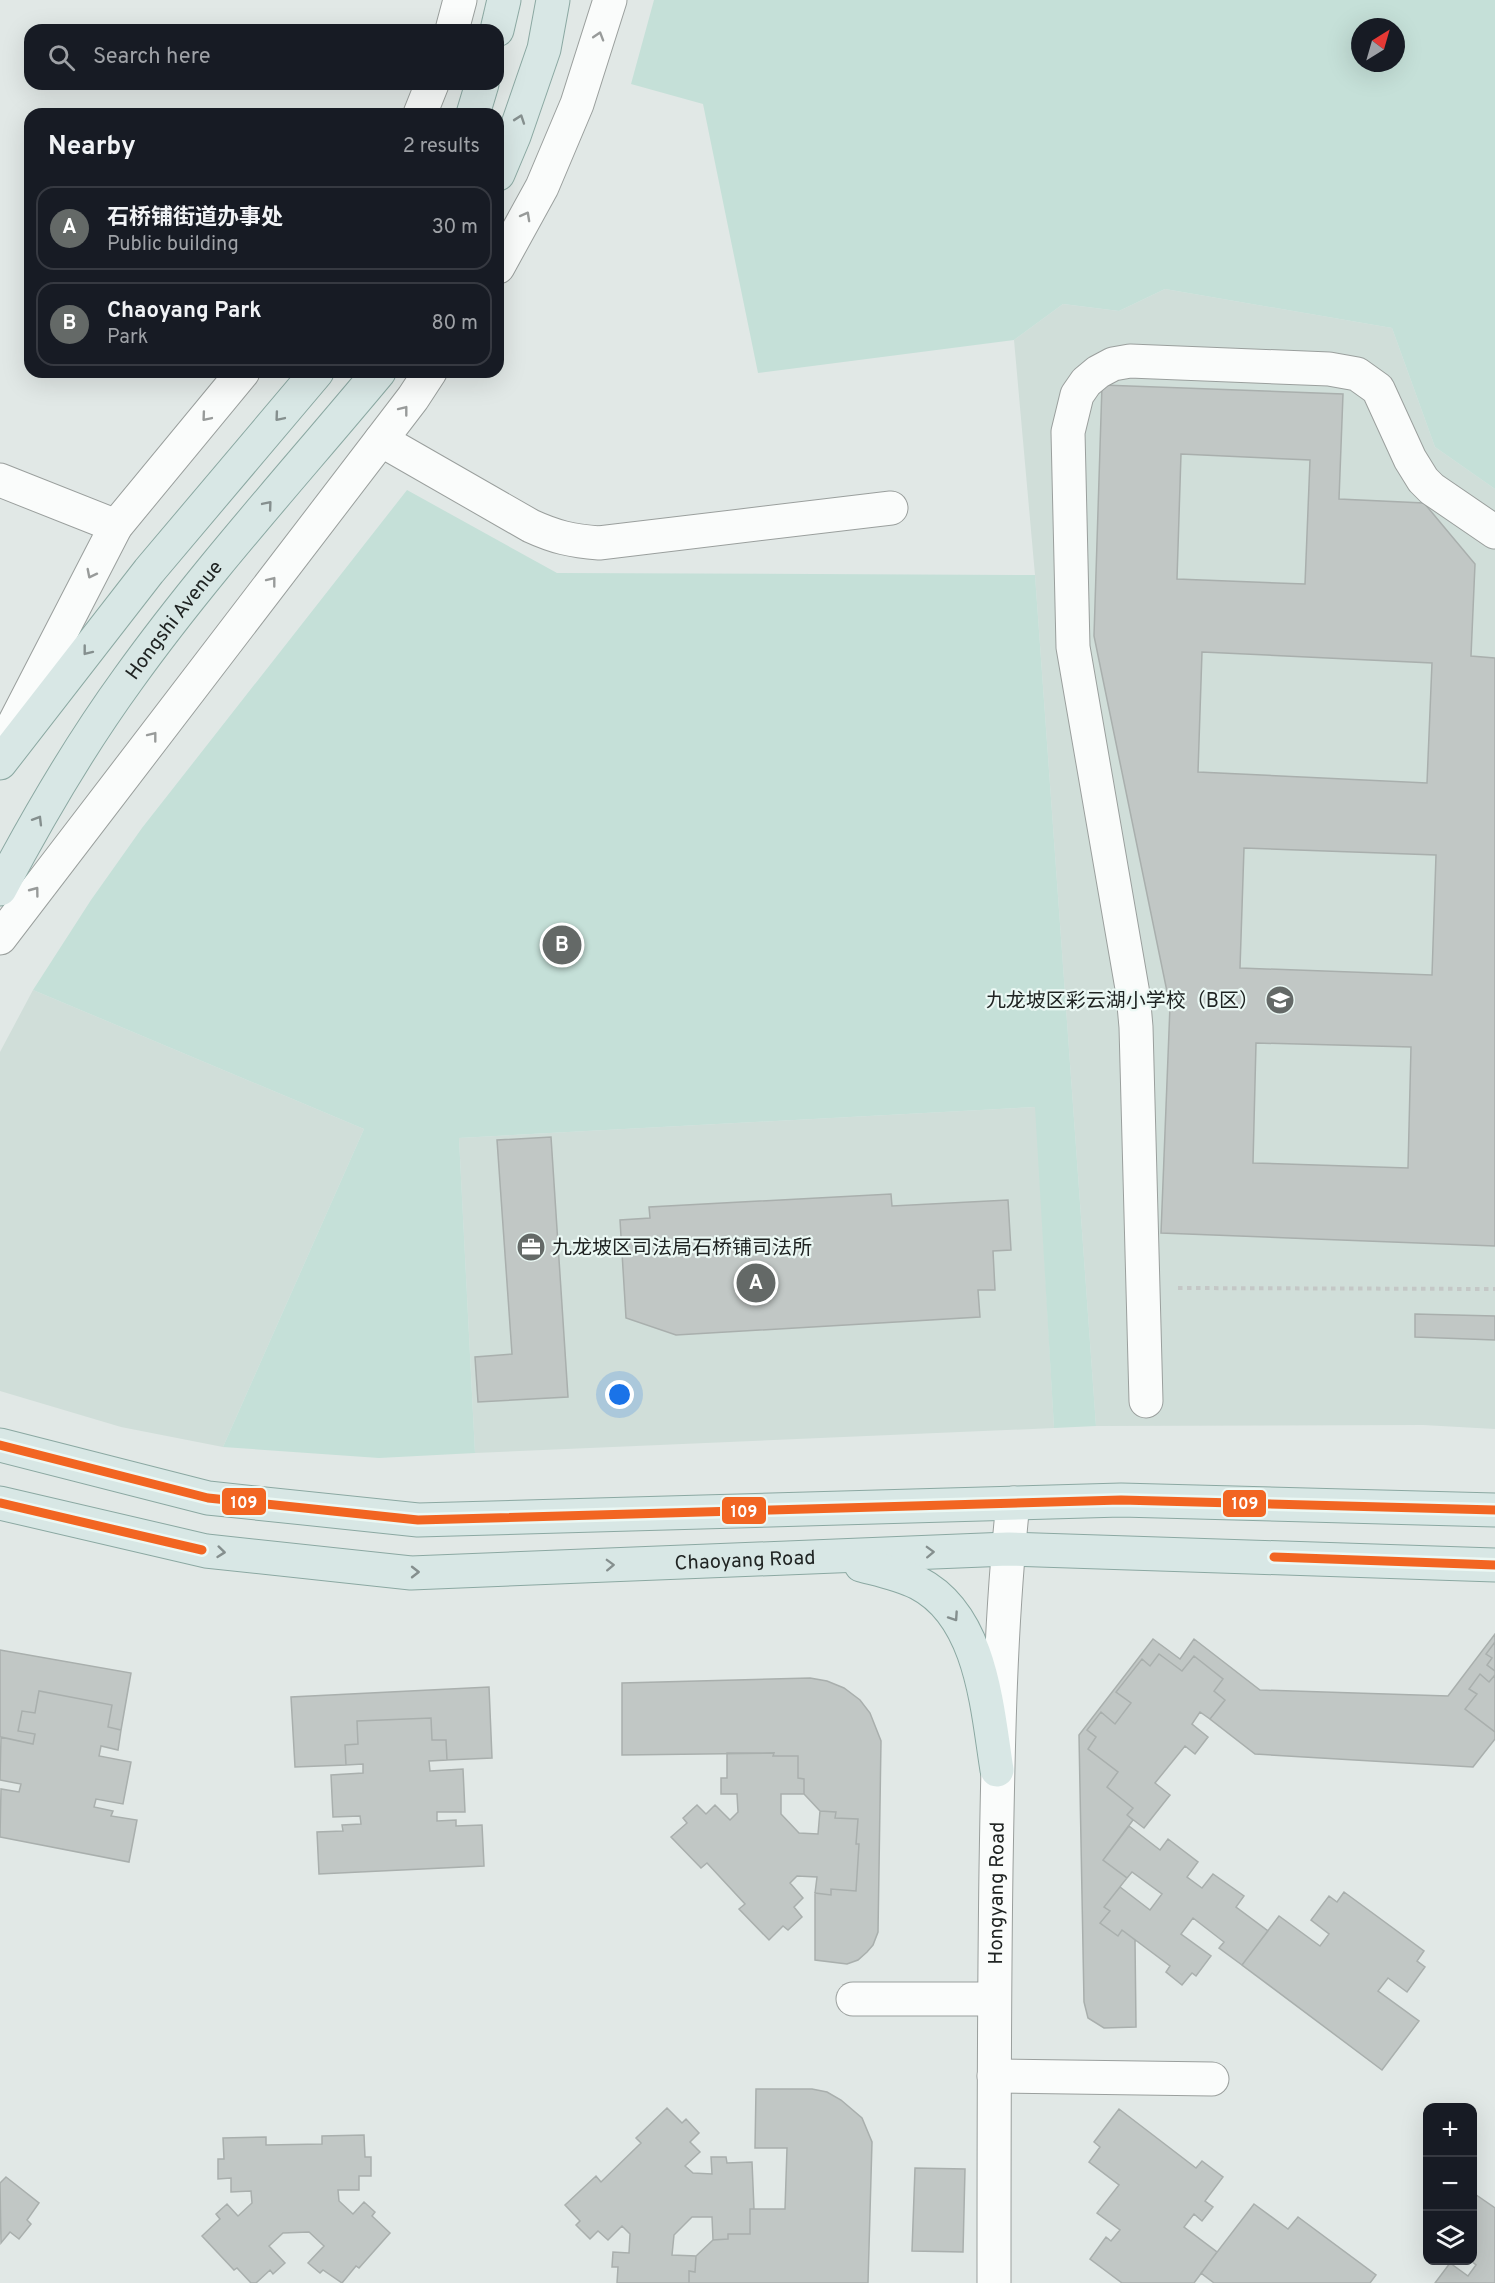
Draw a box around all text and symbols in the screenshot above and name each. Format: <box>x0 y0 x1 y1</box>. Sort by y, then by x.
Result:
north arrow <box>1351 18 1405 72</box>
search box <box>24 24 504 90</box>
one-way arrow <box>591 31 604 41</box>
icon: search <box>45 41 78 74</box>
text: Search here <box>93 44 211 71</box>
one-way arrow <box>513 115 526 125</box>
text: Nearby <box>48 131 136 164</box>
text: 2 results <box>403 134 480 160</box>
text: 石桥铺街道办事处 <box>107 205 283 232</box>
one-way arrow <box>519 212 530 222</box>
text: A <box>62 215 77 241</box>
text: 30 m <box>432 215 478 241</box>
text: Public building <box>107 232 239 258</box>
text: Chaoyang Park <box>107 298 262 325</box>
text: B <box>63 311 76 337</box>
text: 80 m <box>432 311 478 337</box>
text: Park <box>107 325 148 351</box>
one-way arrow <box>396 406 407 417</box>
one-way arrow <box>202 410 213 421</box>
one-way arrow <box>276 410 287 421</box>
one-way arrow <box>261 501 272 512</box>
street label: Hongshi Avenue <box>121 556 230 686</box>
one-way arrow <box>87 567 99 578</box>
one-way arrow <box>265 577 276 588</box>
one-way arrow <box>84 644 95 655</box>
one-way arrow <box>146 732 157 743</box>
one-way arrow <box>31 816 43 826</box>
one-way arrow <box>28 887 39 898</box>
pin: B <box>542 922 582 968</box>
school or university icon: 九龙坡区彩云湖小学校（B区） <box>1264 984 1296 1016</box>
place label: 九龙坡区彩云湖小学校（B区） <box>986 989 1259 1015</box>
office icon: 九龙坡区司法局石桥铺司法所 <box>515 1231 547 1263</box>
place label: 九龙坡区司法局石桥铺司法所 <box>552 1236 812 1262</box>
pin: A <box>736 1260 776 1306</box>
your location <box>605 1380 634 1409</box>
line badge: 109 <box>221 1487 267 1516</box>
line badge: 109 <box>1222 1489 1267 1518</box>
text: 109 <box>231 1494 257 1514</box>
text: 109 <box>1232 1495 1258 1515</box>
line badge: 109 <box>721 1496 767 1525</box>
text: 109 <box>731 1503 757 1523</box>
one-way arrow <box>216 1546 225 1558</box>
street label: Chaoyang Road <box>674 1546 816 1577</box>
one-way arrow <box>926 1546 935 1559</box>
one-way arrow <box>605 1558 614 1571</box>
one-way arrow <box>410 1566 419 1578</box>
one-way arrow <box>947 1611 958 1622</box>
street label: Hongyang Road <box>984 1821 1012 1965</box>
map controls <box>1423 2103 1477 2265</box>
button: + <box>1423 2103 1477 2157</box>
button: − <box>1423 2157 1477 2211</box>
button: layers <box>1423 2211 1477 2265</box>

